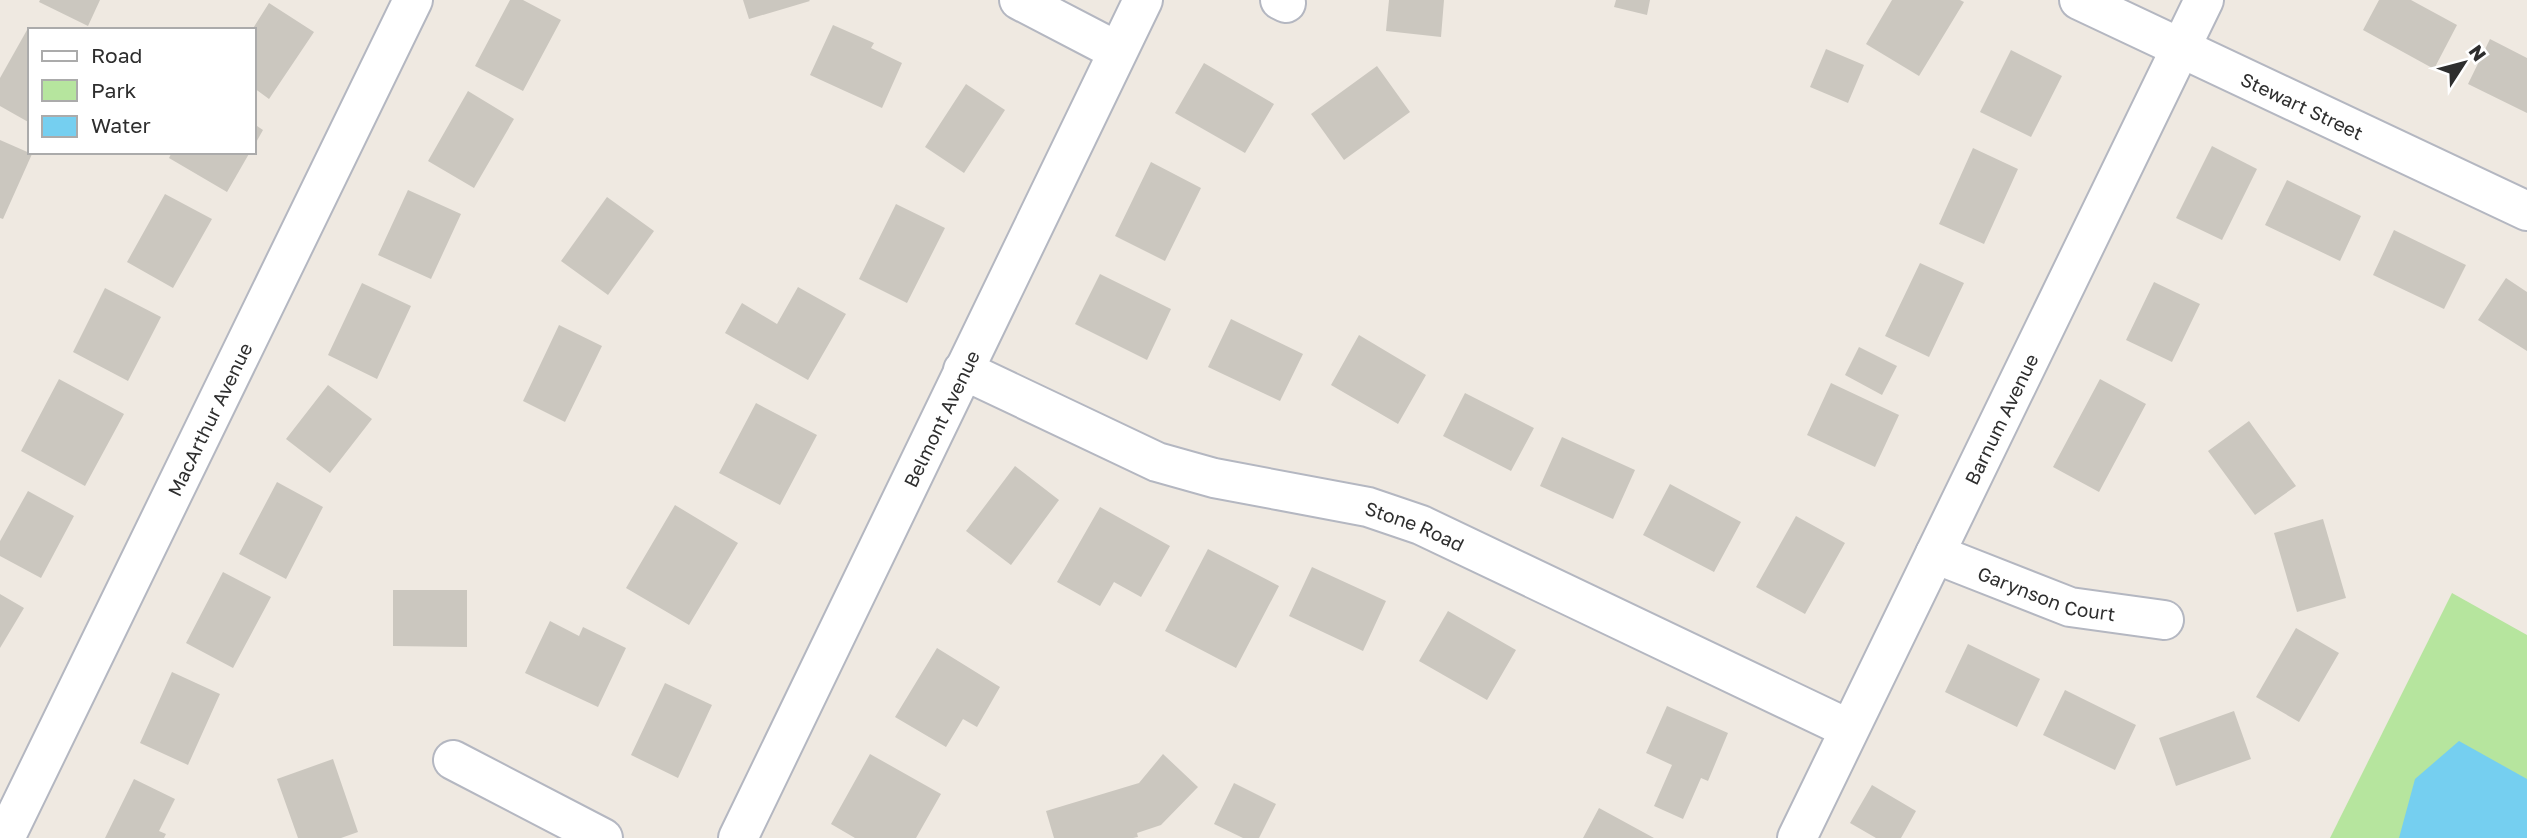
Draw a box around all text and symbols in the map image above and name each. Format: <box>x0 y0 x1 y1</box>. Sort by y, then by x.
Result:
legend <box>28 28 256 154</box>
north arrow <box>2429 28 2499 98</box>
text: N <box>2465 40 2492 65</box>
text: Road <box>91 42 142 68</box>
street label: Stewart Street <box>2238 67 2367 144</box>
text: Park <box>91 77 137 103</box>
text: Water <box>91 112 151 138</box>
street label: MacArthur Avenue <box>162 338 256 500</box>
street label: Belmont Avenue <box>898 346 984 491</box>
street label: Barnum Avenue <box>1959 350 2042 488</box>
street label: Stone Road <box>1362 495 1468 556</box>
street label: Garynson Court <box>1975 561 2117 625</box>

